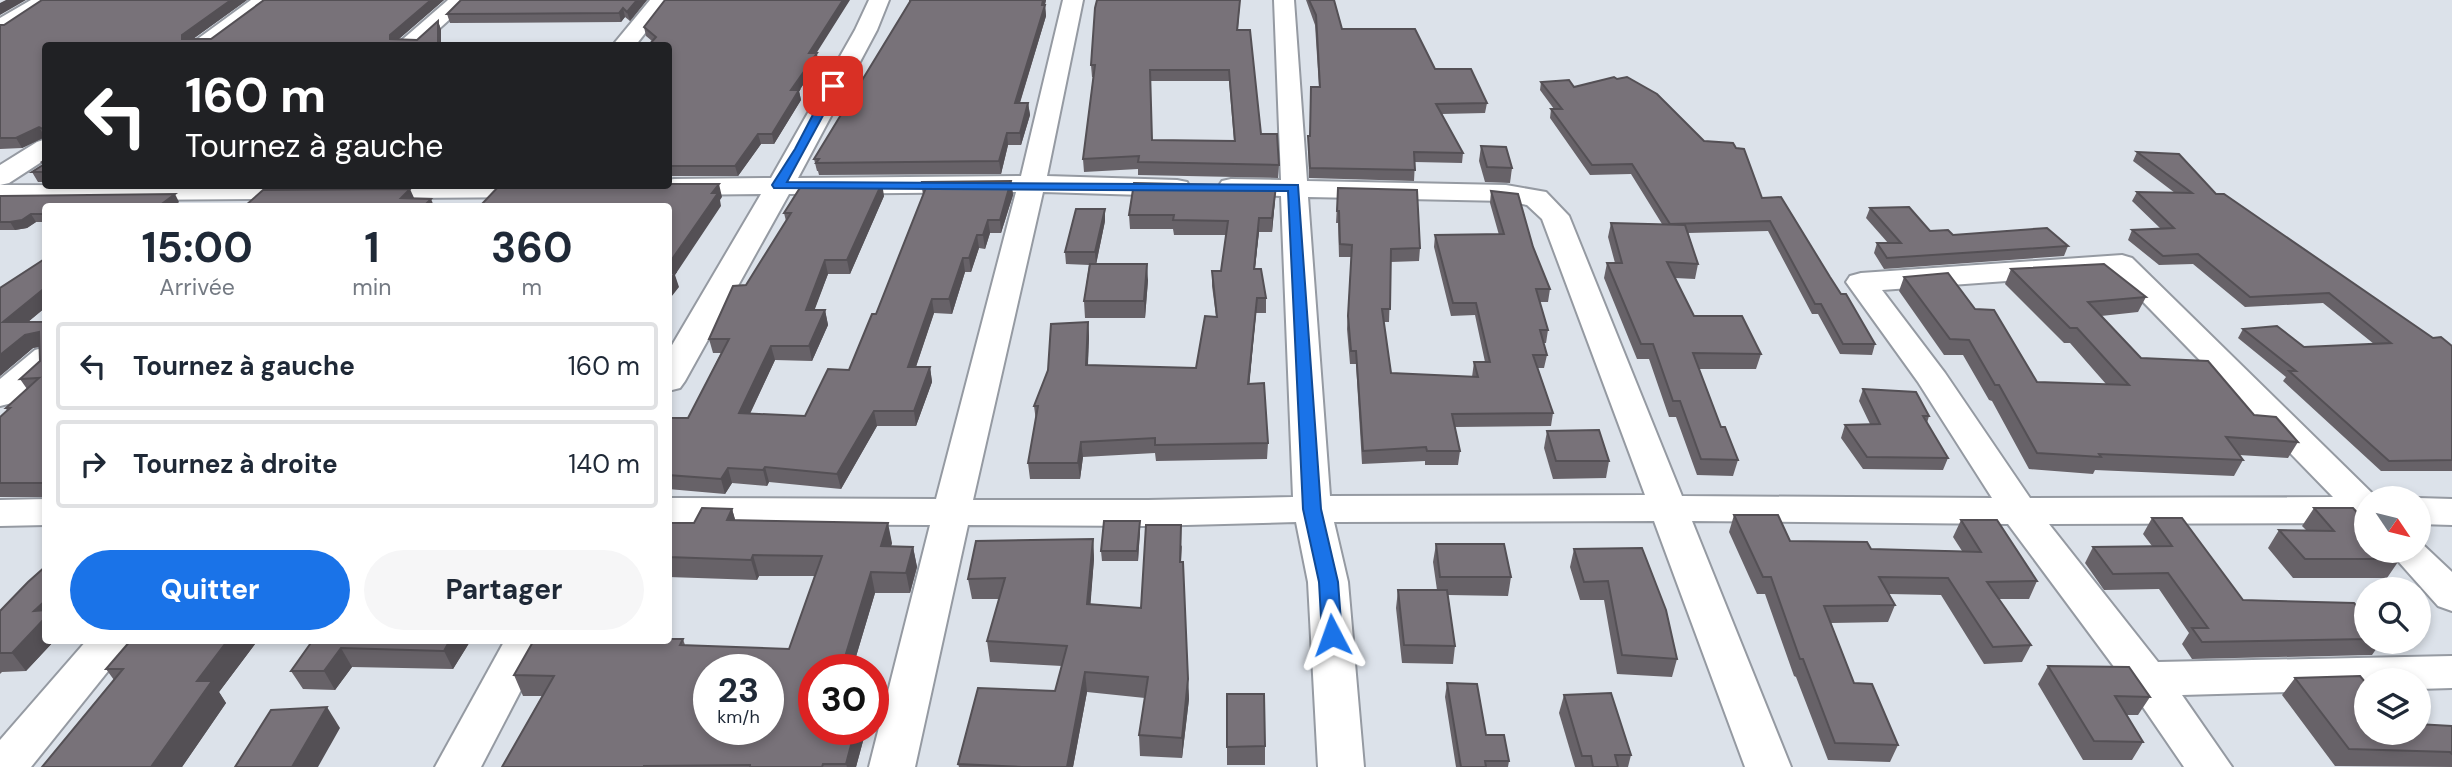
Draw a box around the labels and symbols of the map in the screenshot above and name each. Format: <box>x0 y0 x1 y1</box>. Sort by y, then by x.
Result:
pin <box>803 56 863 116</box>
north arrow <box>2354 486 2431 564</box>
position arrow <box>1295 598 1369 672</box>
speed limit sign: 30 <box>798 654 889 745</box>

